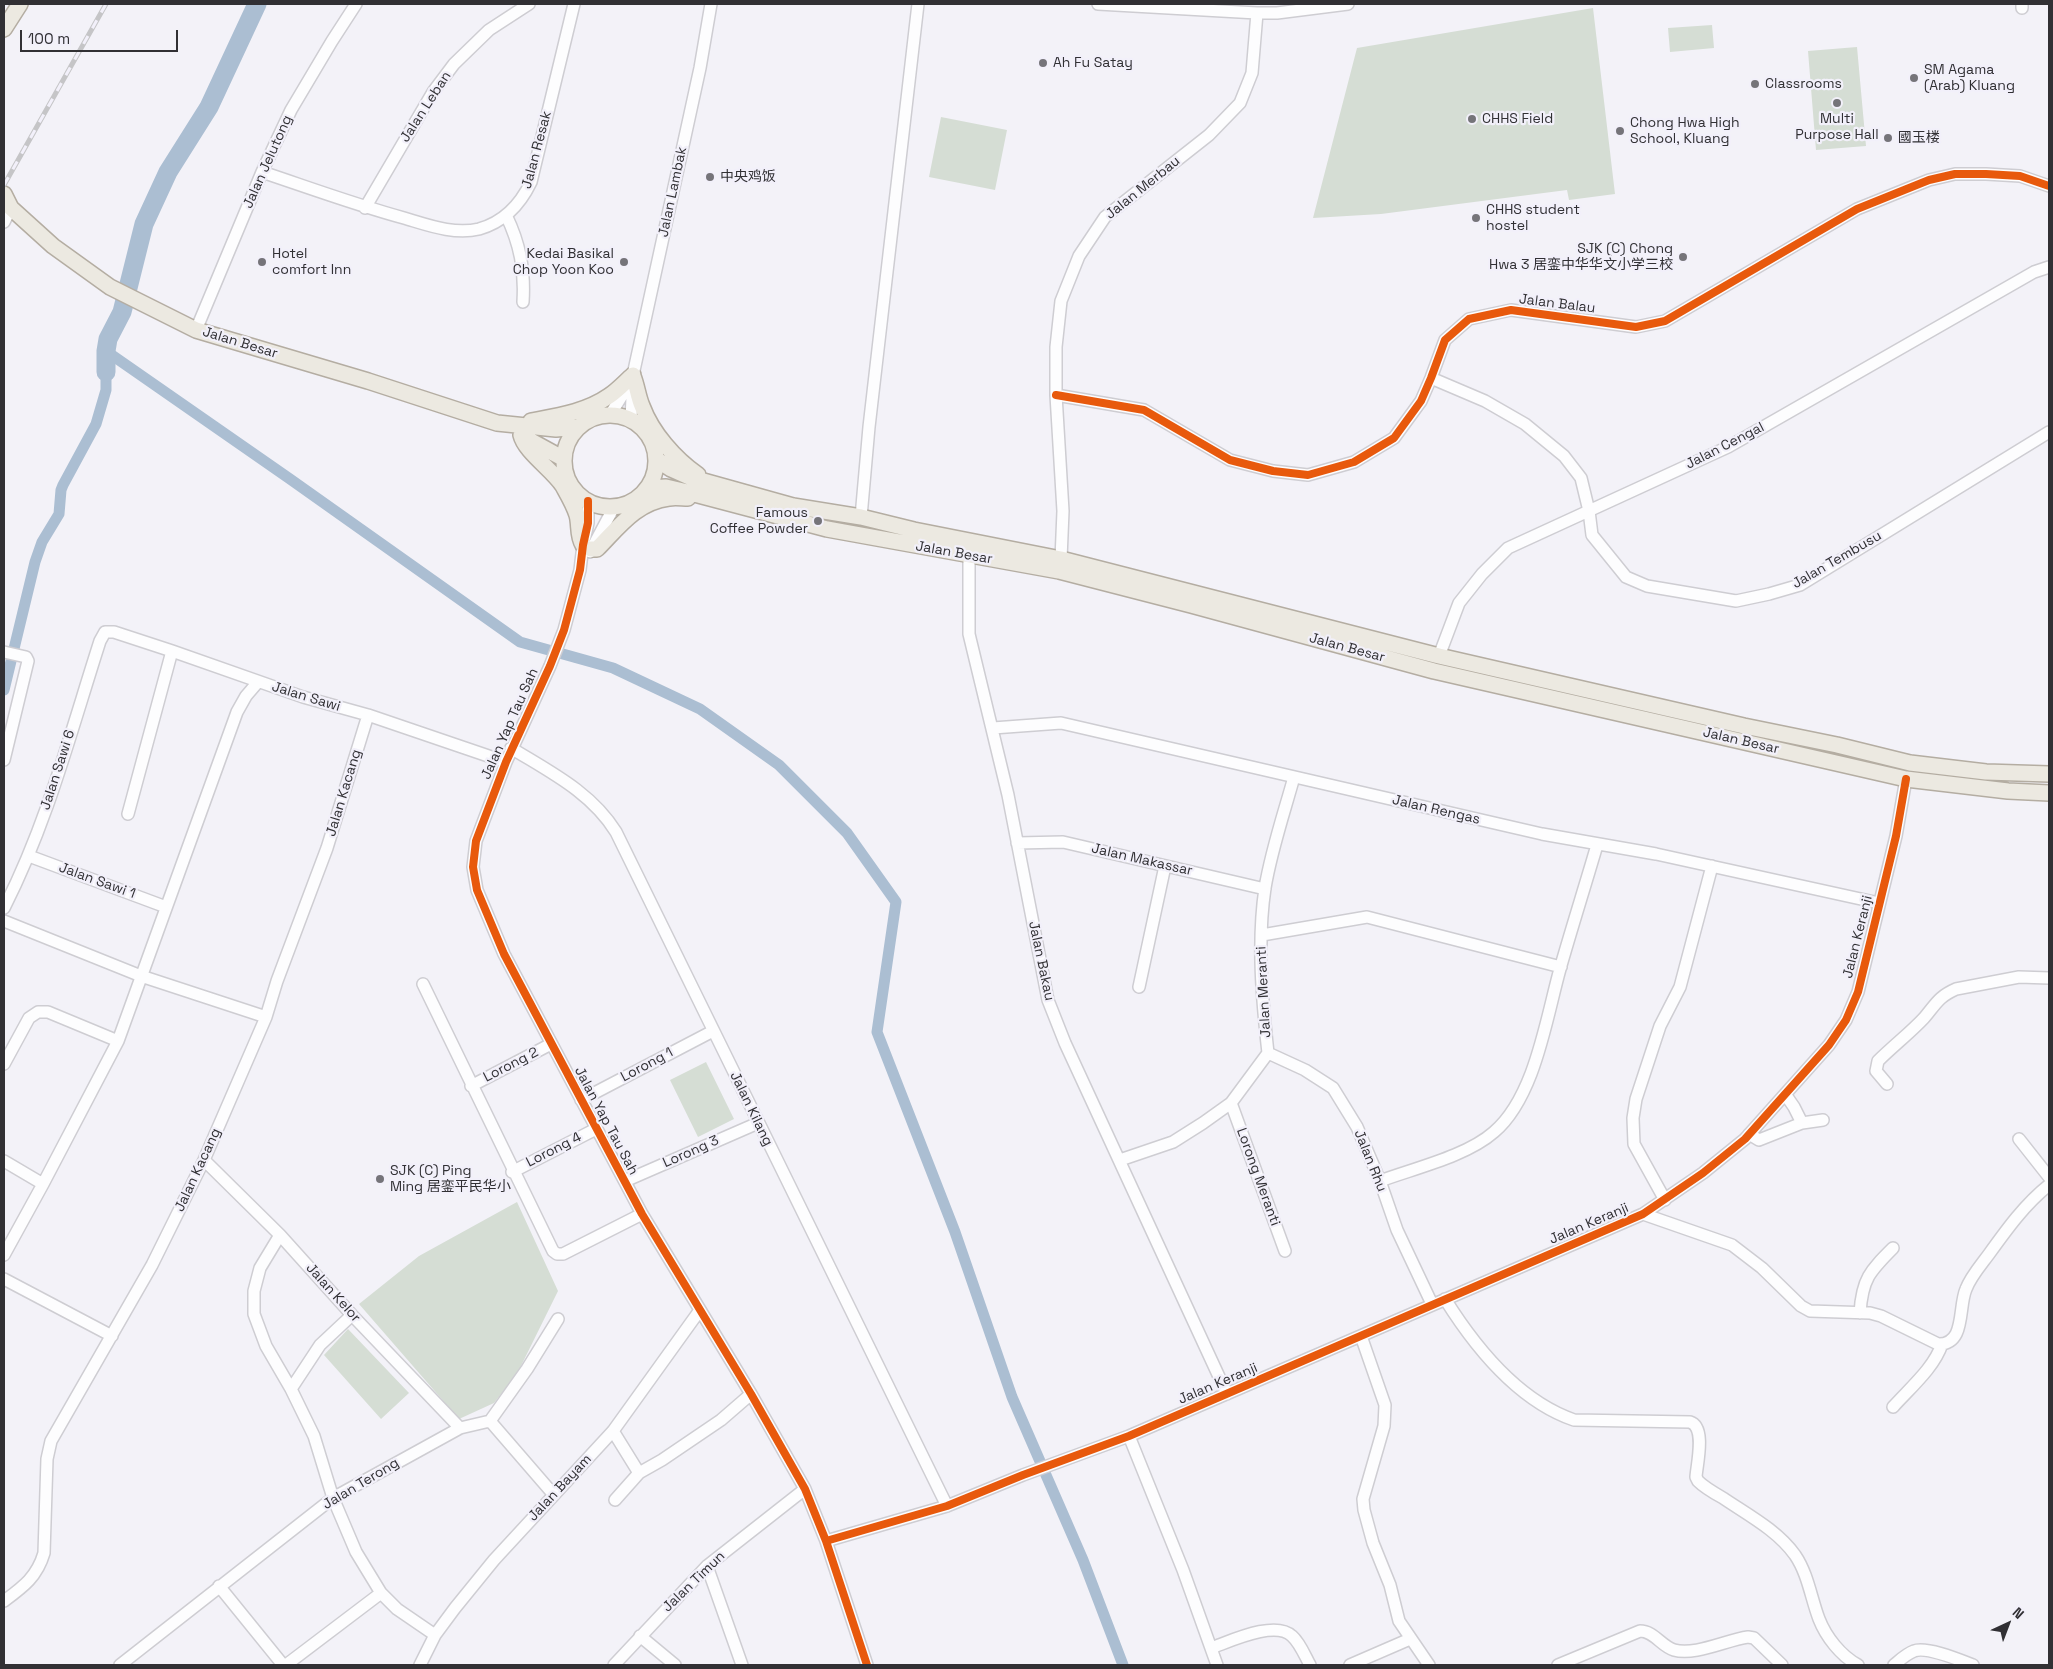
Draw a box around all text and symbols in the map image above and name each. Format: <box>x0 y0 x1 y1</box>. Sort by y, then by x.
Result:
scale bar <box>22 20 180 52</box>
text: 100 m <box>28 29 70 48</box>
place label: Ah Fu Satay <box>1053 55 1133 71</box>
marker: Ah Fu Satay <box>1037 57 1049 69</box>
place label: SM Agama (Arab) Kluang <box>1924 62 2015 94</box>
street label: Jalan Leban <box>397 68 455 146</box>
marker: SM Agama (Arab) Kluang <box>1908 72 1920 84</box>
place label: Classrooms <box>1765 76 1842 92</box>
marker: Classrooms <box>1749 78 1761 90</box>
marker: Multi Purpose Hall <box>1831 97 1843 109</box>
street label: Jalan Resak <box>519 109 555 191</box>
place label: CHHS Field <box>1482 111 1553 127</box>
place label: Multi Purpose Hall <box>1795 111 1879 144</box>
street label: Jalan Jelutong <box>240 113 296 211</box>
marker: CHHS Field <box>1466 113 1478 125</box>
place label: Chong Hwa High School, Kluang <box>1630 115 1740 148</box>
marker: Chong Hwa High School, Kluang <box>1614 125 1626 137</box>
place label: 國玉楼 <box>1898 130 1940 146</box>
marker: 國玉楼 <box>1882 132 1894 144</box>
street label: Jalan Lambak <box>655 145 691 239</box>
street label: Jalan Merbau <box>1102 153 1184 223</box>
place label: 中央鸡饭 <box>720 169 776 185</box>
marker: 中央鸡饭 <box>704 171 716 183</box>
place label: CHHS student hostel <box>1486 202 1580 234</box>
marker: CHHS student hostel <box>1470 212 1482 224</box>
place label: SJK (C) Chong Hwa 3 居銮中华华文小学三校 <box>1489 241 1673 274</box>
place label: Hotel comfort Inn <box>272 246 351 278</box>
place label: Kedai Basikal Chop Yoon Koo <box>513 246 614 278</box>
marker: SJK (C) Chong Hwa 3 居銮中华华文小学三校 <box>1677 251 1689 263</box>
marker: Hotel comfort Inn <box>256 256 268 268</box>
marker: Kedai Basikal Chop Yoon Koo <box>618 256 630 268</box>
street label: Jalan Balau <box>1518 291 1596 317</box>
street label: Jalan Besar <box>200 324 280 362</box>
street label: Jalan Cengal <box>1683 419 1767 473</box>
place label: Famous Coffee Powder <box>710 505 808 538</box>
marker: Famous Coffee Powder <box>812 515 824 527</box>
street label: Jalan Tembusu <box>1789 528 1885 592</box>
street label: Jalan Besar <box>914 538 994 568</box>
street label: Jalan Besar <box>1307 630 1387 666</box>
street label: Jalan Yap Tau Sah <box>478 666 542 782</box>
street label: Jalan Sawi <box>270 679 342 715</box>
street label: Jalan Besar <box>1701 724 1781 758</box>
street label: Jalan Sawi 6 <box>37 728 79 812</box>
street label: Jalan Kacang <box>323 747 365 839</box>
street label: Jalan Rengas <box>1390 792 1482 828</box>
street label: Jalan Makassar <box>1090 840 1194 880</box>
street label: Jalan Sawi 1 <box>56 859 138 903</box>
street label: Jalan Keranji <box>1840 894 1876 980</box>
street label: Jalan Bakau <box>1024 920 1058 1002</box>
street label: Jalan Meranti <box>1253 946 1275 1038</box>
street label: Lorong 2 <box>481 1044 541 1086</box>
street label: Lorong 1 <box>618 1044 676 1086</box>
street label: Jalan Yap Tau Sah <box>570 1064 642 1178</box>
street label: Jalan Kilang <box>726 1069 776 1149</box>
street label: Jalan Kacang <box>171 1126 225 1214</box>
street label: Lorong Meranti <box>1233 1126 1283 1228</box>
street label: Jalan Rhu <box>1350 1127 1390 1195</box>
street label: Lorong 4 <box>524 1129 584 1171</box>
street label: Lorong 3 <box>660 1132 722 1172</box>
place label: SJK (C) Ping Ming 居銮平民华小 <box>390 1163 511 1196</box>
marker: SJK (C) Ping Ming 居銮平民华小 <box>374 1173 386 1185</box>
street label: Jalan Keranji <box>1547 1200 1631 1248</box>
street label: Jalan Kelor <box>302 1260 364 1326</box>
street label: Jalan Keranji <box>1176 1360 1260 1408</box>
street label: Jalan Bayam <box>525 1451 595 1525</box>
street label: Jalan Terong <box>320 1455 402 1513</box>
street label: Jalan Timun <box>659 1548 729 1616</box>
north arrow <box>1983 1599 2033 1649</box>
text: N <box>2009 1603 2028 1623</box>

